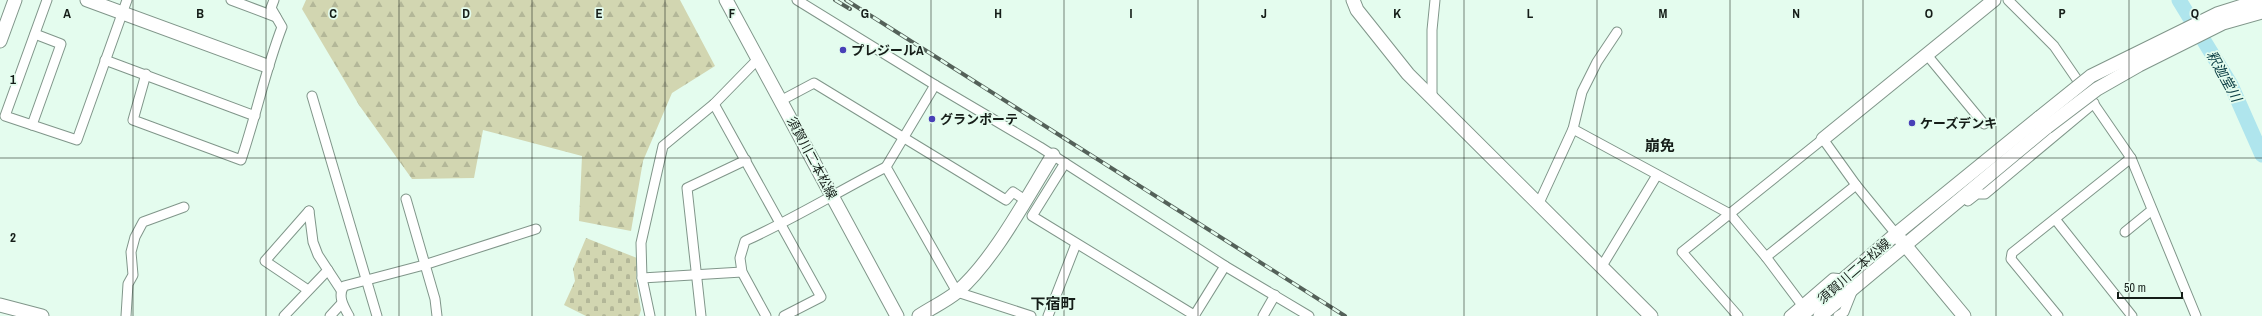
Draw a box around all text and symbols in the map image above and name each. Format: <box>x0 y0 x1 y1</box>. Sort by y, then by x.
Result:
text: A <box>63 5 71 22</box>
text: B <box>196 5 204 22</box>
text: C <box>329 5 337 22</box>
text: D <box>462 5 470 22</box>
text: E <box>595 5 603 22</box>
text: F <box>729 5 736 22</box>
text: G <box>861 5 869 22</box>
text: H <box>994 5 1002 22</box>
text: I <box>1130 5 1133 22</box>
text: J <box>1261 5 1267 22</box>
text: K <box>1393 5 1401 22</box>
text: L <box>1527 5 1534 22</box>
text: M <box>1659 5 1668 22</box>
text: N <box>1792 5 1800 22</box>
text: O <box>1925 5 1933 22</box>
text: P <box>2058 5 2066 22</box>
text: Q <box>2191 5 2199 22</box>
place label: プレジールA <box>851 42 924 59</box>
marker: プレジールA <box>838 45 848 55</box>
water label: 釈迦堂川 <box>2203 47 2246 107</box>
text: 1 <box>10 71 16 88</box>
place label: グランポーテ <box>940 111 1018 128</box>
street label: 須賀川二本松線 <box>783 114 841 202</box>
marker: グランポーテ <box>927 114 937 124</box>
place label: ケーズデンキ <box>1920 115 1997 132</box>
marker: ケーズデンキ <box>1907 118 1917 128</box>
district label: 崩免 <box>1645 135 1675 156</box>
text: 2 <box>10 229 16 246</box>
street label: 須賀川二本松線 <box>1814 235 1894 307</box>
scale bar <box>2118 274 2182 300</box>
text: 50 m <box>2124 280 2146 296</box>
district label: 下宿町 <box>1030 293 1076 314</box>

